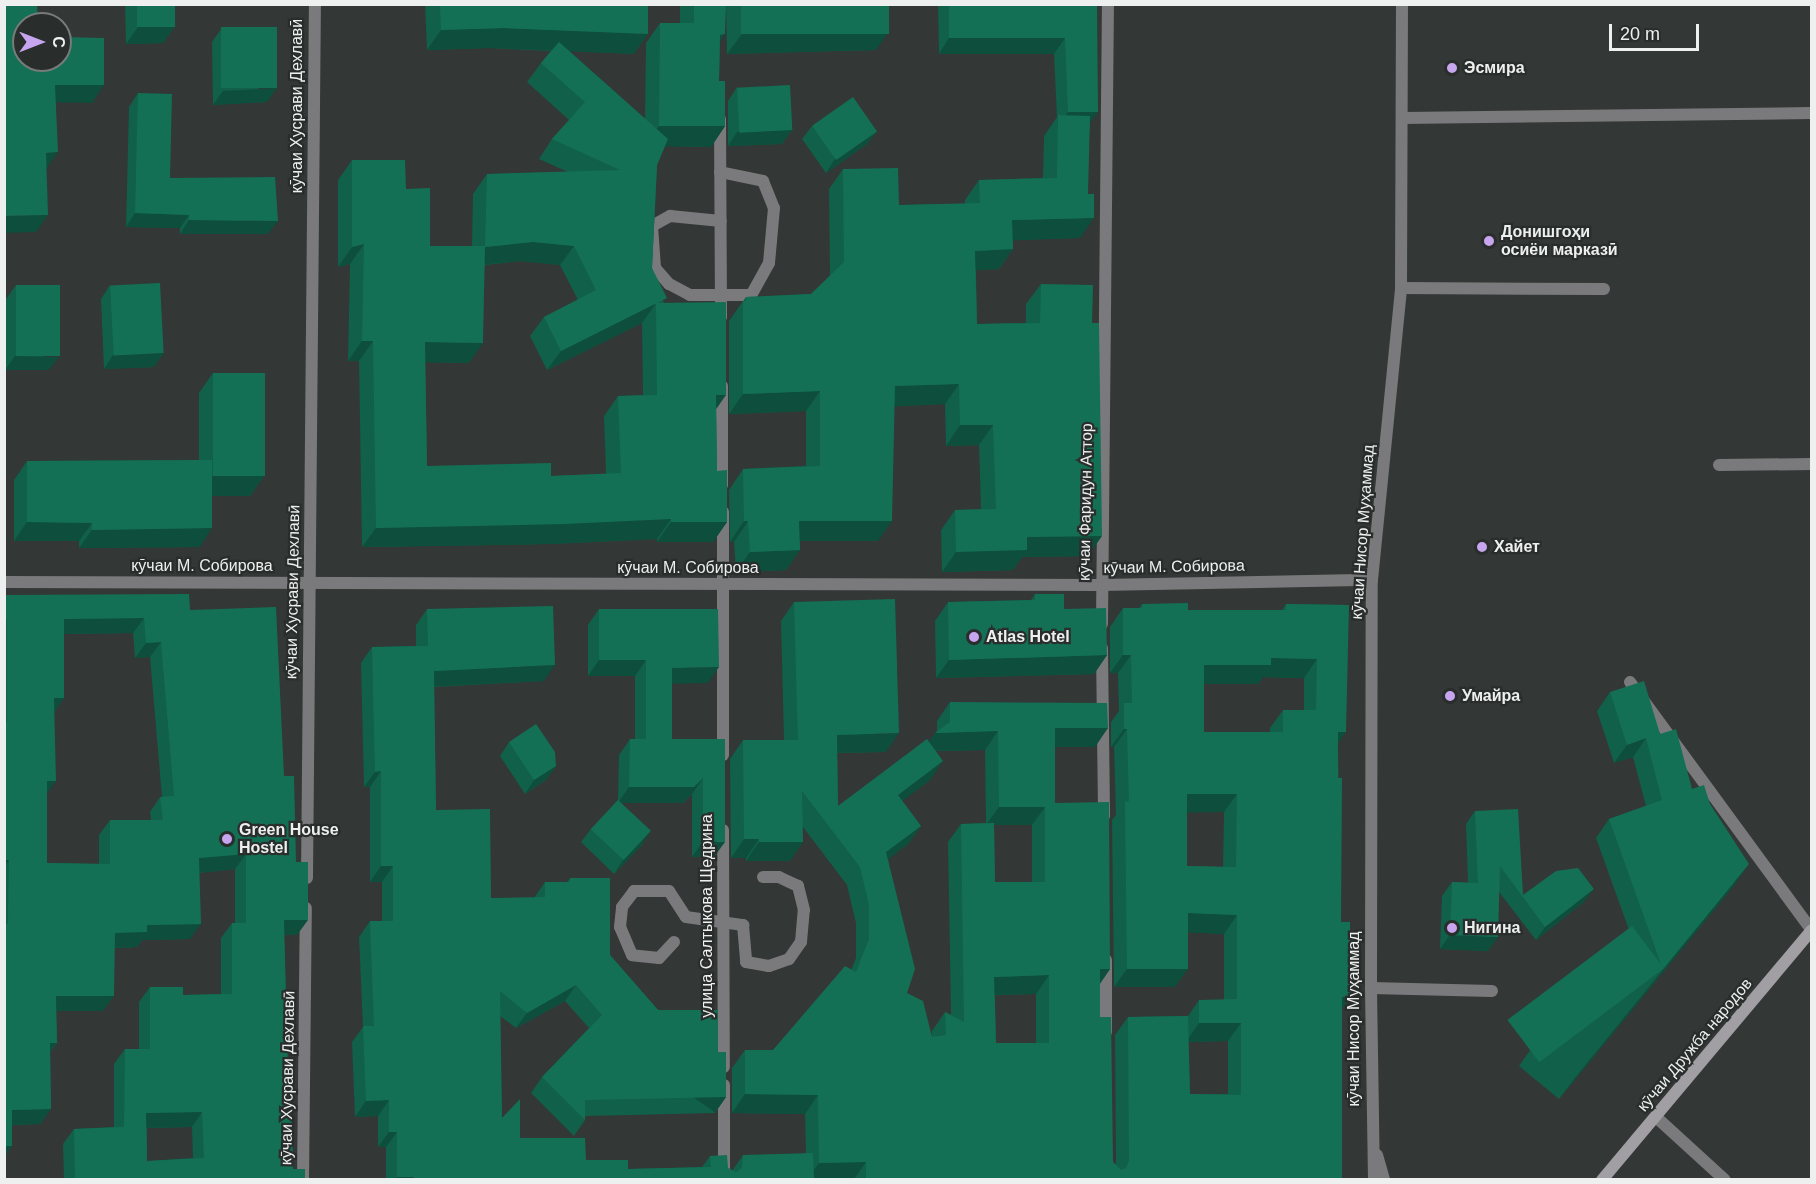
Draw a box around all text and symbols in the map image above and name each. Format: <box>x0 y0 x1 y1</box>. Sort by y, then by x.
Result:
north arrow <box>12 12 72 72</box>
scale bar <box>1612 12 1702 50</box>
street label: кӯчаи Хусрави Дехлавӣ <box>287 19 307 193</box>
text: 20 m <box>1620 24 1660 44</box>
text: С <box>50 36 67 48</box>
place label: Эсмира <box>1464 58 1525 78</box>
marker: Эсмира <box>1445 61 1459 75</box>
place label: Донишгоҳи осиёи марказӣ <box>1501 222 1618 260</box>
marker: Донишгоҳи осиёи марказӣ <box>1482 234 1496 248</box>
street label: кӯчаи Фаридун Аттор <box>1075 423 1097 581</box>
street label: кӯчаи Нисор Муҳаммад <box>1347 444 1379 620</box>
street label: кӯчаи Хусрави Дехлавӣ <box>282 505 304 679</box>
place label: Хайет <box>1494 537 1540 557</box>
marker: Хайет <box>1475 540 1489 554</box>
street label: кӯчаи М. Собирова <box>131 556 273 576</box>
street label: кӯчаи М. Собирова <box>1103 556 1245 578</box>
street label: кӯчаи М. Собирова <box>617 558 759 578</box>
place label: Atlas Hotel <box>986 627 1070 647</box>
marker: Atlas Hotel <box>967 630 981 644</box>
place label: Умайра <box>1462 686 1520 706</box>
marker: Умайра <box>1443 689 1457 703</box>
street label: улица Салтыкова Щедрина <box>697 814 717 1018</box>
place label: Green House Hostel <box>239 820 339 858</box>
marker: Green House Hostel <box>220 832 234 846</box>
place label: Нигина <box>1464 918 1520 938</box>
marker: Нигина <box>1445 921 1459 935</box>
street label: кӯчаи Нисор Муҳаммад <box>1344 931 1364 1107</box>
street label: кӯчаи Дружба народов <box>1634 974 1756 1116</box>
street label: кӯчаи Хусрави Дехлавӣ <box>277 991 299 1165</box>

